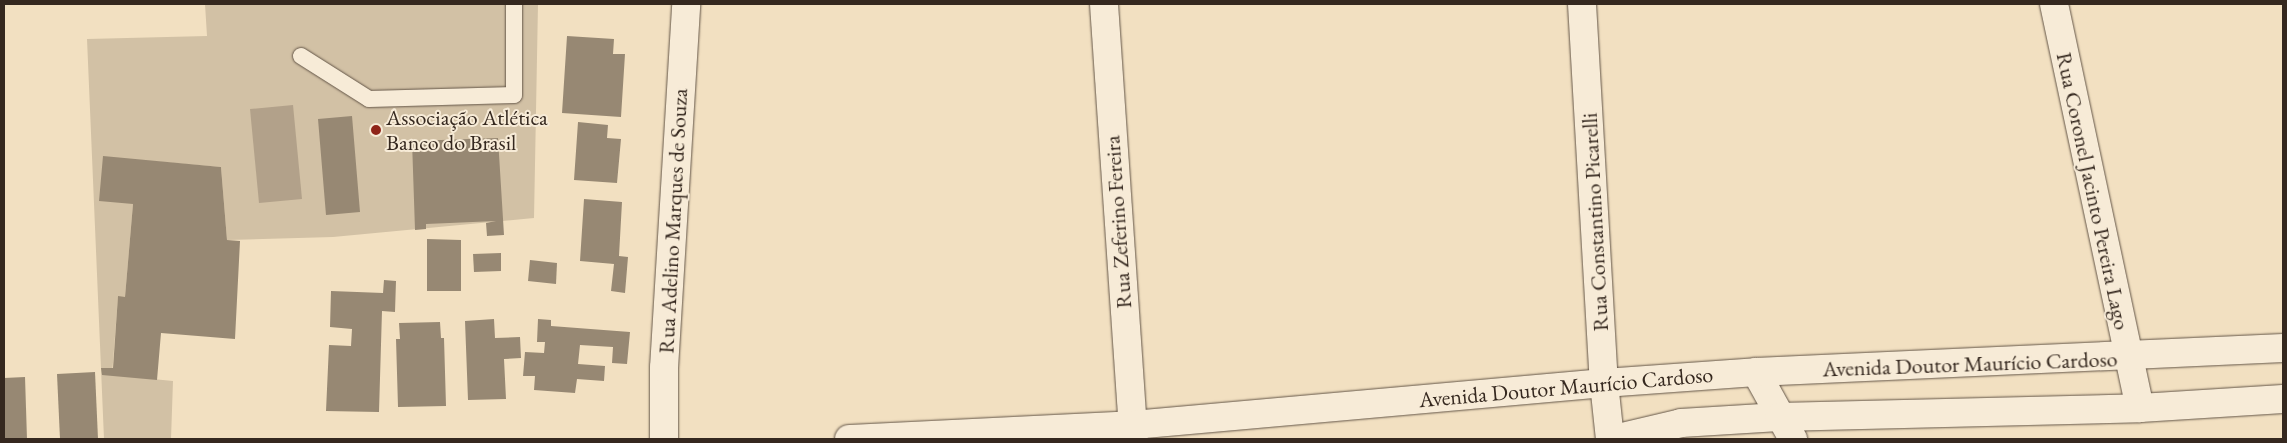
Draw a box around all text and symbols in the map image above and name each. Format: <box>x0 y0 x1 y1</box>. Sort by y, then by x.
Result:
street label: Rua Coronel Jacinto Pereira Lago <box>2051 50 2135 332</box>
street label: Rua Adelino Marques de Souza <box>653 88 693 354</box>
place label: Associação Atlética Banco do Brasil <box>386 104 548 156</box>
street label: Rua Constantino Picarelli <box>1576 112 1614 332</box>
marker: Associação Atlética Banco do Brasil <box>370 124 382 136</box>
street label: Rua Zeferino Fereira <box>1099 134 1137 310</box>
street label: Avenida Doutor Maurício Cardoso <box>1822 346 2118 382</box>
street label: Avenida Doutor Maurício Cardoso <box>1418 361 1714 413</box>

